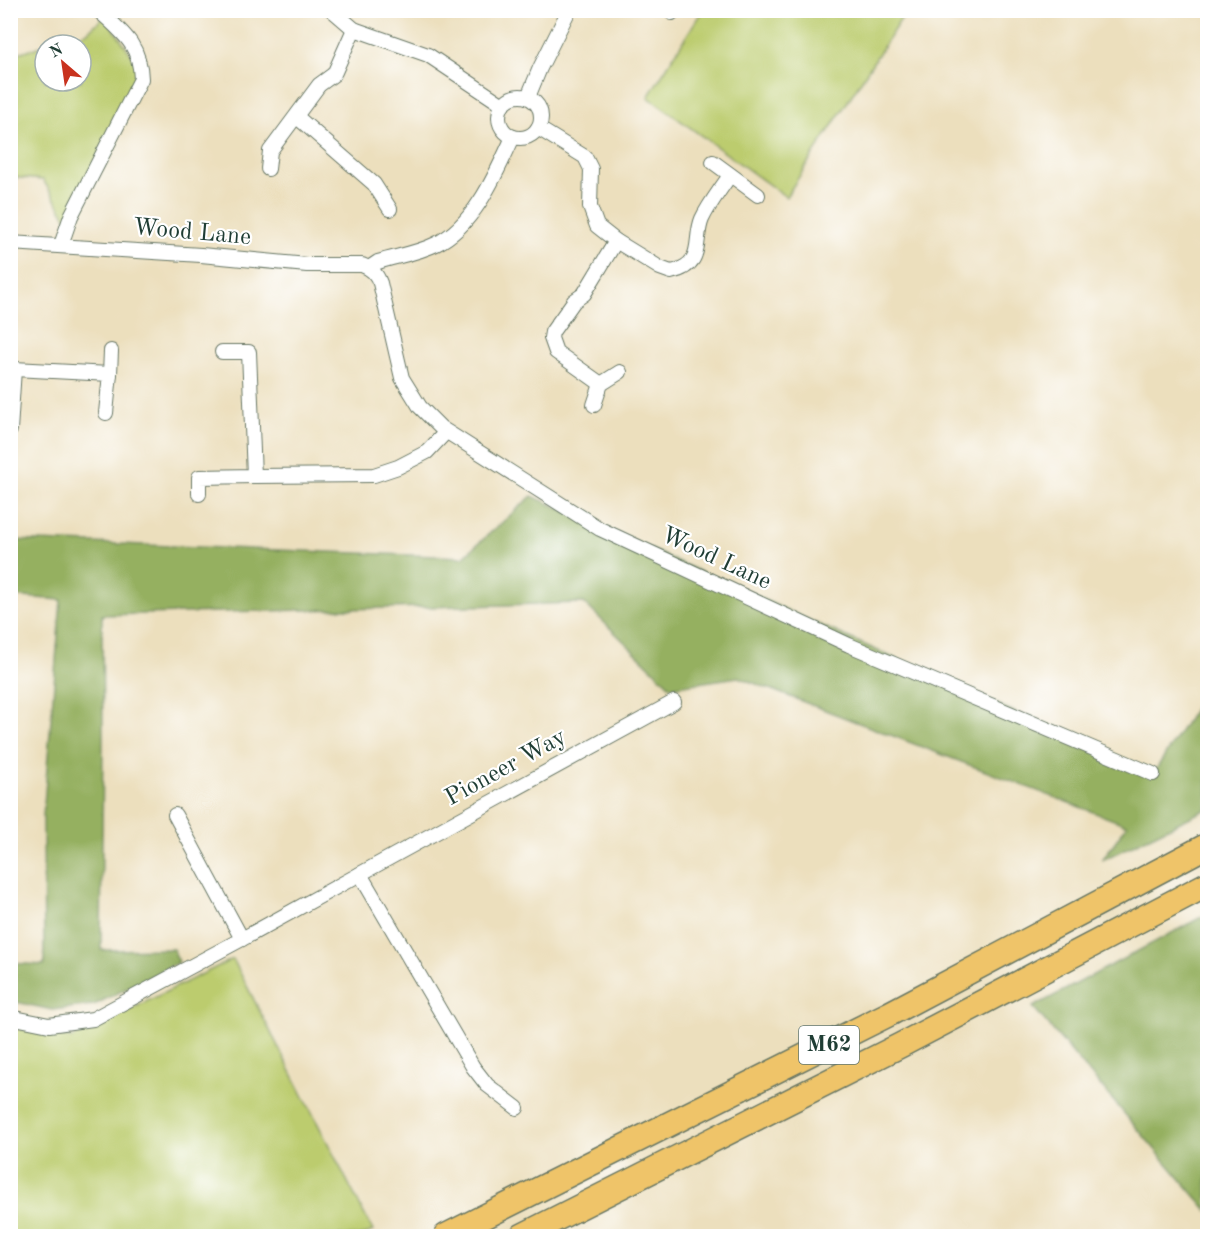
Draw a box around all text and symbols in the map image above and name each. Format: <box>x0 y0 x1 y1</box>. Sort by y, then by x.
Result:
north arrow <box>33 33 93 93</box>
text: N <box>47 41 67 62</box>
street label: Wood Lane <box>132 216 252 250</box>
street label: Wood Lane <box>657 523 775 595</box>
street label: Pioneer Way <box>441 725 571 811</box>
road number: M62 <box>799 1026 859 1064</box>

